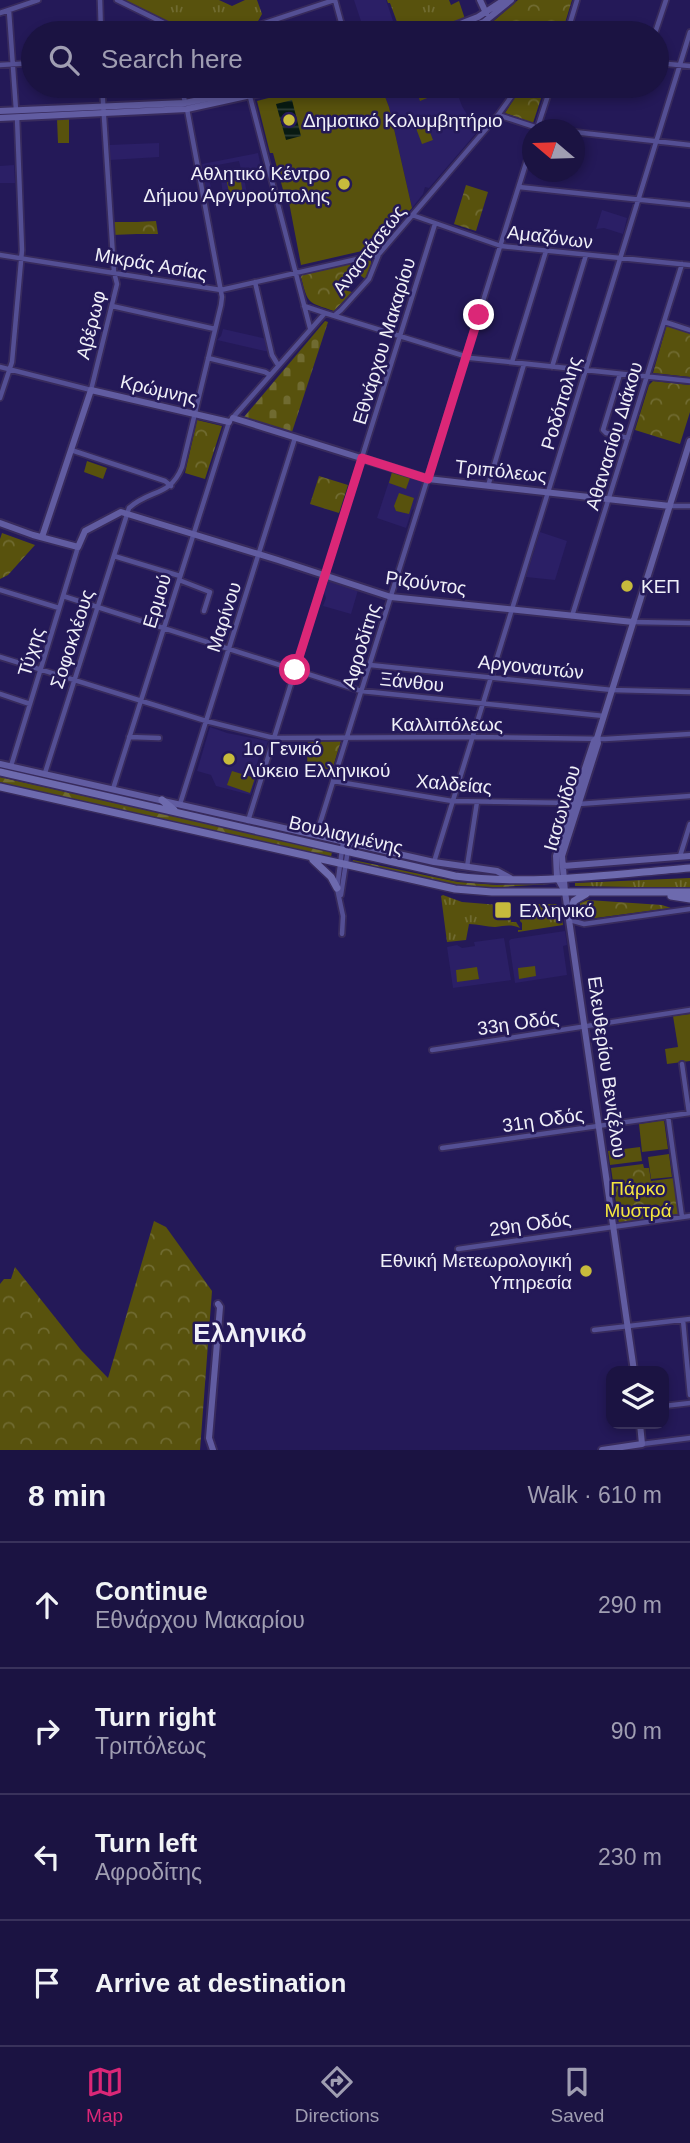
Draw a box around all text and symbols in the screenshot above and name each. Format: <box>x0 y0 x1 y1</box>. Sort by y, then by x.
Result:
search box <box>21 21 669 98</box>
icon: search <box>45 41 83 79</box>
text: Search here <box>101 44 243 74</box>
place label: Δημοτικό Κολυμβητήριο <box>303 110 503 131</box>
marker: Δημοτικό Κολυμβητήριο <box>281 112 297 128</box>
north arrow <box>522 119 585 182</box>
place label: Αθλητικό Κέντρο Δήμου Αργυρούπολης <box>143 163 330 206</box>
marker: Αθλητικό Κέντρο Δήμου Αργυρούπολης <box>336 176 352 192</box>
street label: Αναστάσεως <box>328 201 410 299</box>
street label: Αμαζόνων <box>506 221 594 253</box>
street label: Μικράς Ασίας <box>93 244 209 284</box>
street label: Εθνάρχου Μακαρίου <box>349 255 419 427</box>
street label: Αβέρωφ <box>72 288 110 362</box>
route end <box>463 299 494 330</box>
street label: Ροδόπολης <box>537 354 585 452</box>
street label: Αθανασίου Διάκου <box>581 359 647 513</box>
street label: Κρώμνης <box>118 371 200 409</box>
street label: Τριπόλεως <box>454 456 548 486</box>
street label: Ριζούντος <box>384 567 468 599</box>
street label: Ερμού <box>139 571 175 631</box>
place label: ΚΕΠ <box>641 576 680 597</box>
marker: ΚΕΠ <box>619 578 635 594</box>
street label: Μαρίνου <box>203 579 245 655</box>
street label: Σοφοκλέους <box>46 587 98 691</box>
street label: Αφροδίτης <box>338 601 384 691</box>
street label: Τύχης <box>14 625 48 679</box>
street label: Αργοναυτών <box>477 651 585 683</box>
route start <box>279 654 310 685</box>
street label: Ξάνθου <box>379 668 445 696</box>
street label: Καλλιπόλεως <box>391 714 503 735</box>
place label: 1ο Γενικό Λύκειο Ελληνικού <box>243 738 390 781</box>
marker: 1ο Γενικό Λύκειο Ελληνικού <box>221 751 237 767</box>
street label: Ιασωνίδου <box>540 763 584 853</box>
street label: Χαλδείας <box>415 770 493 798</box>
street label: Βουλιαγμένης <box>287 812 405 858</box>
marker: Ελληνικό <box>493 900 513 920</box>
place label: Ελληνικό <box>519 900 595 921</box>
street label: Ελευθερίου Βενιζέλου <box>584 975 630 1159</box>
street label: 33η Οδός <box>476 1007 560 1039</box>
street label: 31η Οδός <box>501 1104 585 1136</box>
park label: Πάρκο Μυστρά <box>604 1178 672 1221</box>
street label: 29η Οδός <box>488 1208 572 1240</box>
place label: Εθνική Μετεωρολογική Υπηρεσία <box>380 1250 572 1293</box>
marker: Εθνική Μετεωρολογική Υπηρεσία <box>578 1263 594 1279</box>
district label: Ελληνικό <box>193 1318 307 1348</box>
map controls <box>606 1366 669 1429</box>
button: layers <box>606 1366 669 1429</box>
text: 8 min <box>28 1479 106 1512</box>
text: Walk · 610 m <box>527 1482 662 1508</box>
text: Continue <box>95 1576 208 1606</box>
icon: ahead <box>28 1586 66 1624</box>
text: 290 m <box>598 1592 662 1618</box>
text: Εθνάρχου Μακαρίου <box>95 1607 305 1633</box>
text: Turn right <box>95 1702 216 1732</box>
icon: right <box>28 1712 66 1750</box>
text: 90 m <box>611 1718 662 1744</box>
text: Τριπόλεως <box>95 1733 206 1759</box>
text: Turn left <box>95 1828 197 1858</box>
icon: left <box>28 1838 66 1876</box>
text: 230 m <box>598 1844 662 1870</box>
text: Αφροδίτης <box>95 1859 202 1885</box>
icon: arrive <box>28 1964 66 2002</box>
text: Arrive at destination <box>95 1968 346 1998</box>
tab: Map <box>86 2063 124 2127</box>
tab: Directions <box>295 2063 379 2127</box>
tab: Saved <box>550 2063 604 2127</box>

